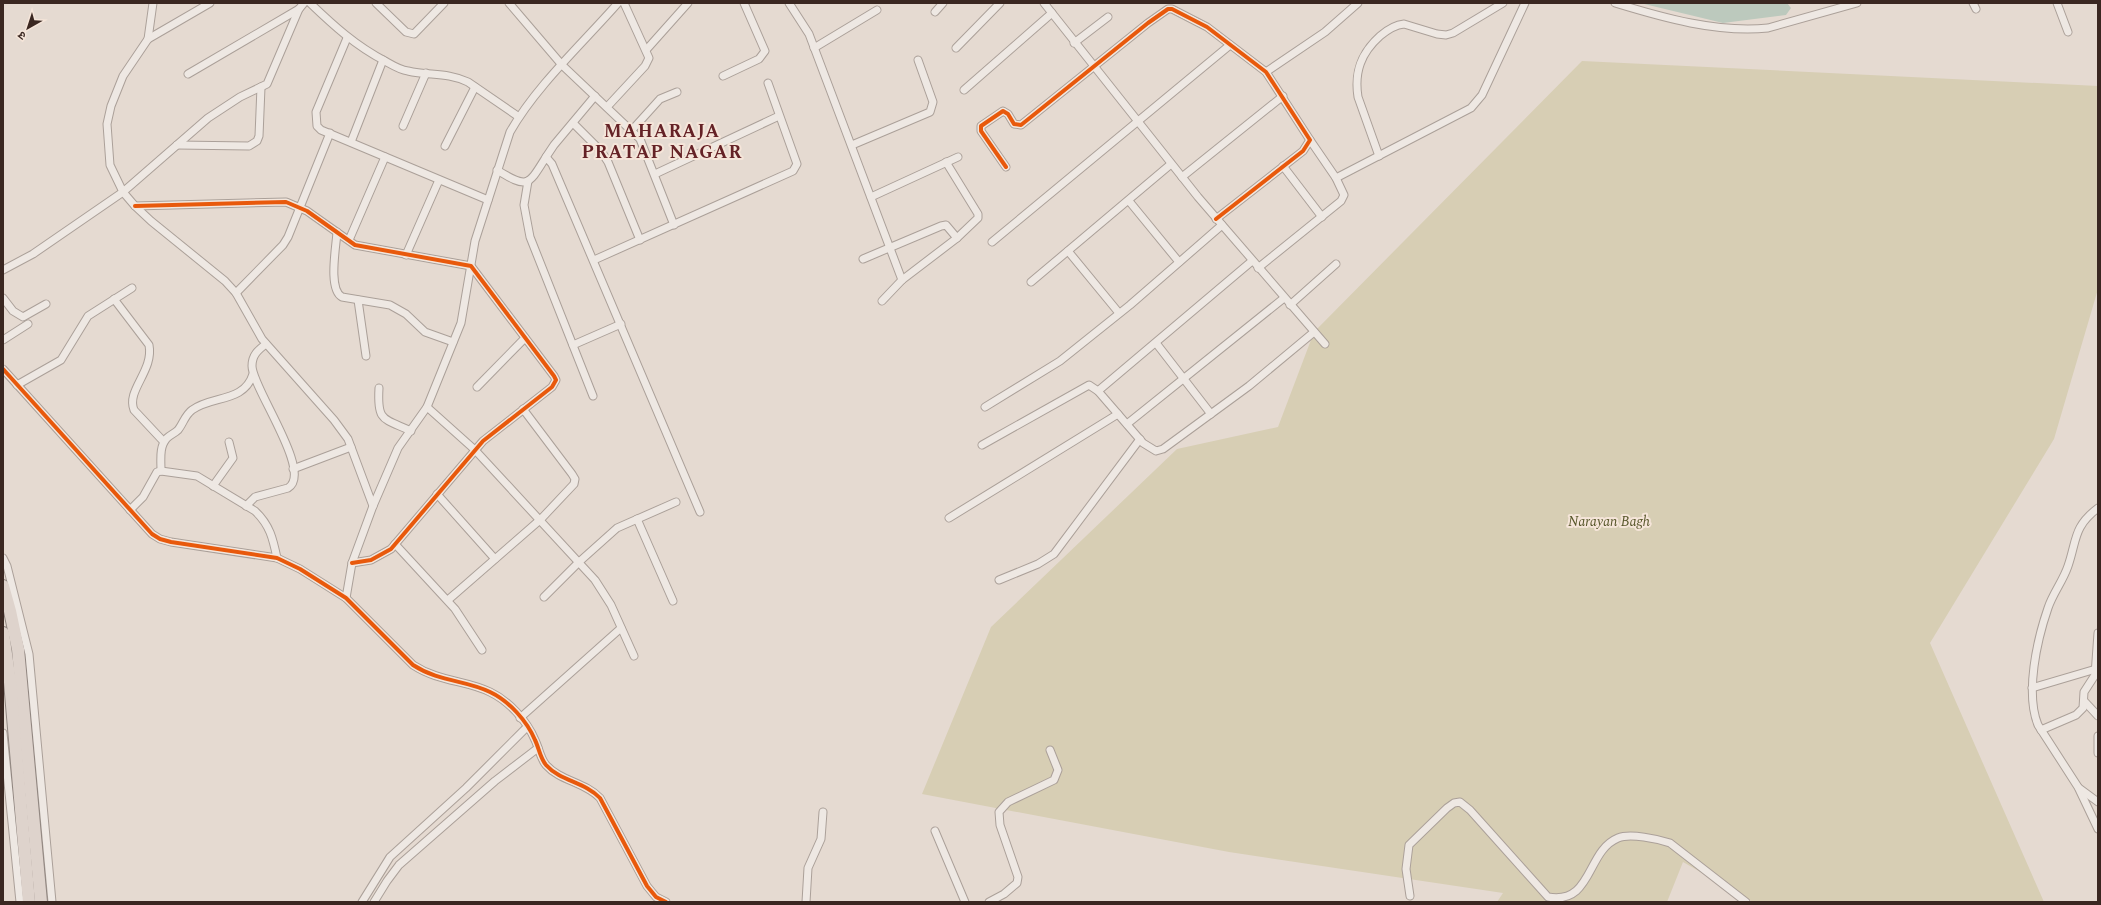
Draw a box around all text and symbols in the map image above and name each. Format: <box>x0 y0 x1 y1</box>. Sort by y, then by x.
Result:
north arrow <box>8 8 48 48</box>
text: उ <box>14 26 30 44</box>
district label: MAHARAJA PRATAP NAGAR <box>581 118 743 166</box>
park label: Narayan Bagh <box>1568 511 1650 532</box>

